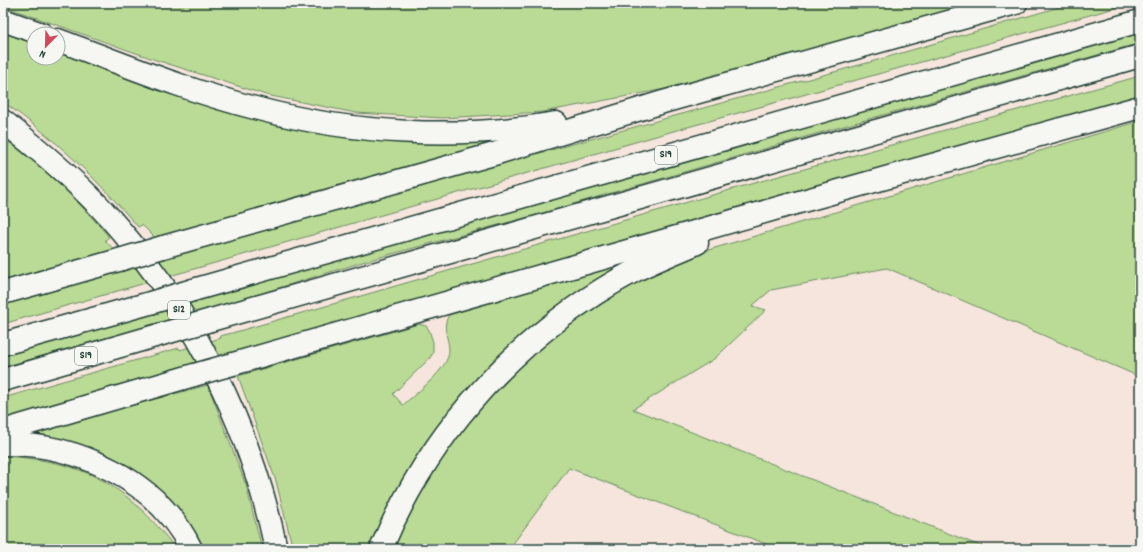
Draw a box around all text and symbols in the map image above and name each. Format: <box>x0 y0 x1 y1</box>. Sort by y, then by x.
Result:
north arrow <box>26 26 66 66</box>
text: N <box>37 45 49 62</box>
road number: S19 <box>655 146 677 164</box>
road number: S12 <box>168 301 190 319</box>
road number: S19 <box>75 347 97 365</box>

